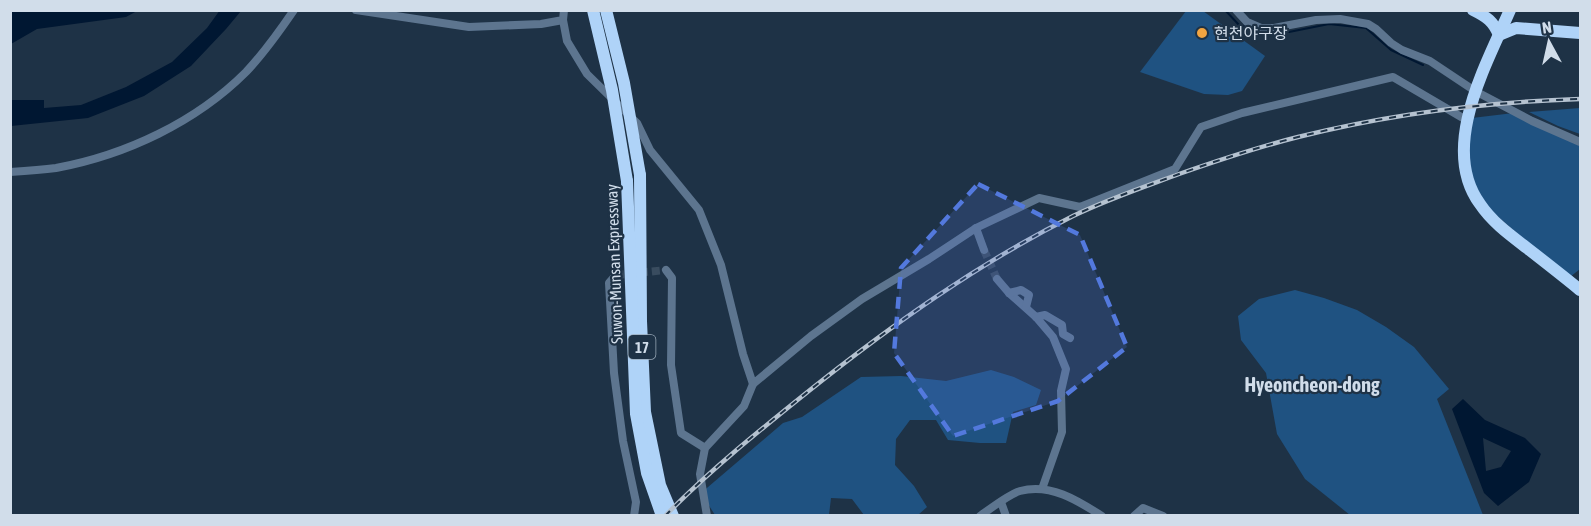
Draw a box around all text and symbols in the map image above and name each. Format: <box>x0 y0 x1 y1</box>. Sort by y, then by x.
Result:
north arrow <box>1519 12 1579 72</box>
text: N <box>1541 18 1553 37</box>
place label: 현천야구장 <box>1214 24 1288 42</box>
marker: 현천야구장 <box>1195 26 1209 40</box>
street label: Suwon-Munsan Expressway <box>602 183 627 344</box>
road number: 17 <box>628 335 656 359</box>
district label: Hyeoncheon-dong <box>1244 373 1380 396</box>

